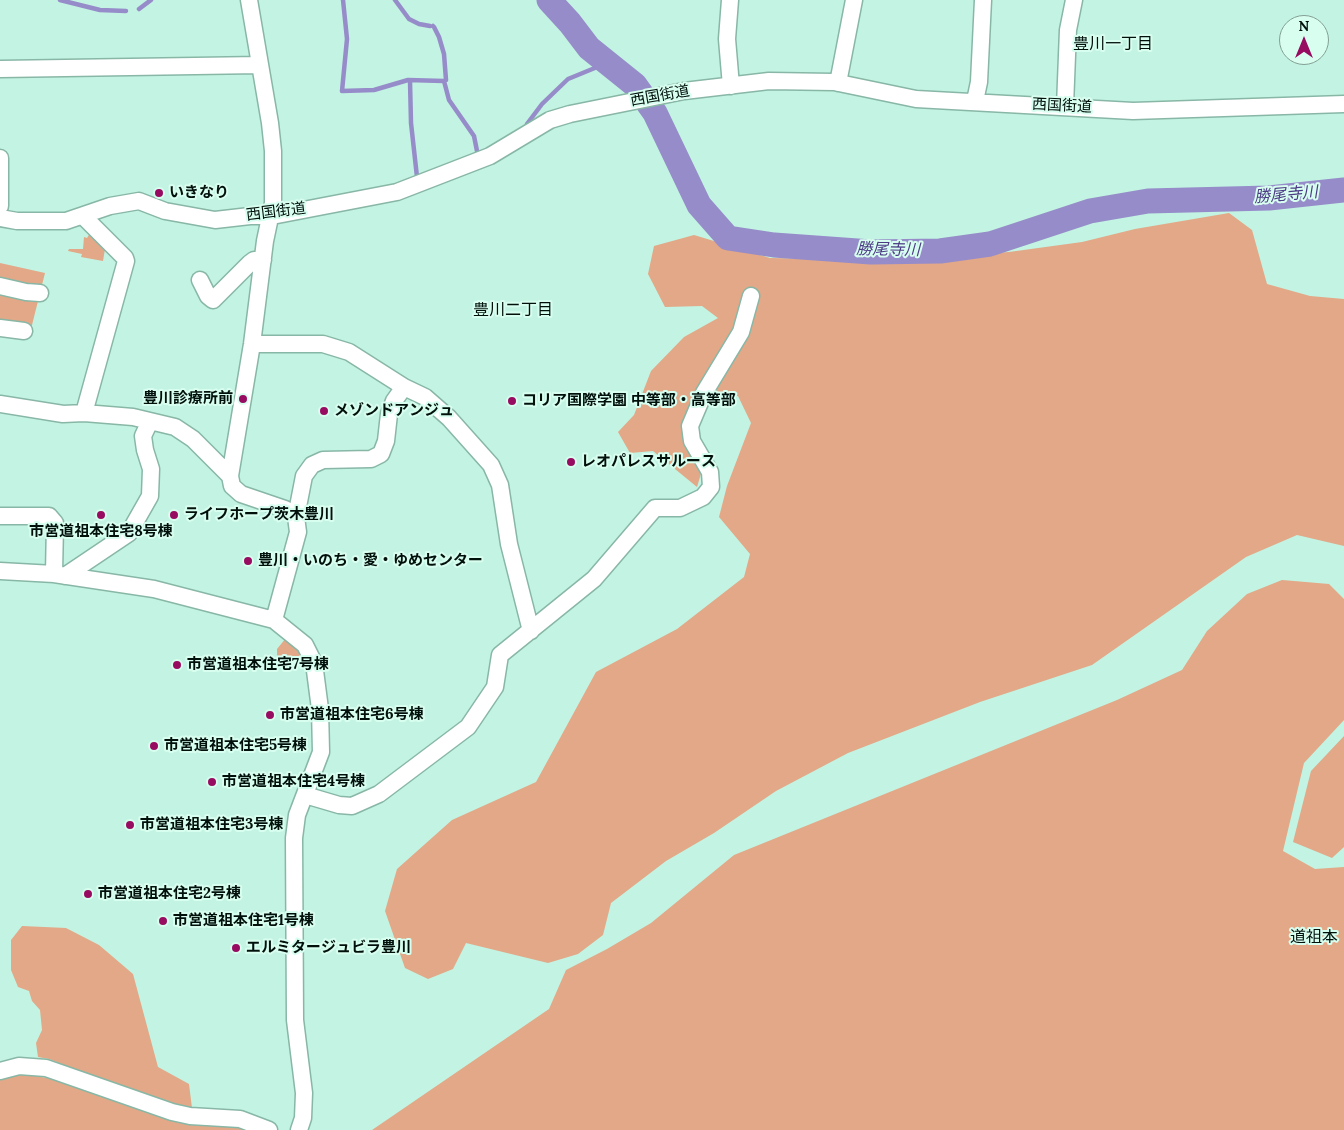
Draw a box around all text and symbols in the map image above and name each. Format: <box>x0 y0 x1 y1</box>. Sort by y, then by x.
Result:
north arrow <box>1279 15 1329 65</box>
text: N <box>1299 17 1309 35</box>
district label: 豊川一丁目 <box>1073 34 1153 54</box>
street label: 西国街道 <box>629 82 691 110</box>
street label: 西国街道 <box>1032 95 1092 117</box>
water label: 勝尾寺川 <box>1253 183 1319 207</box>
place label: いきなり <box>169 184 229 202</box>
marker: いきなり <box>153 187 165 199</box>
street label: 西国街道 <box>245 199 307 225</box>
water label: 勝尾寺川 <box>856 240 920 260</box>
district label: 豊川二丁目 <box>473 300 553 320</box>
place label: 豊川診療所前 <box>143 390 233 408</box>
place label: コリア国際学園 中等部・高等部 <box>522 392 736 410</box>
marker: 豊川診療所前 <box>237 393 249 405</box>
marker: コリア国際学園 中等部・高等部 <box>506 395 518 407</box>
place label: メゾンドアンジュ <box>334 402 454 420</box>
marker: メゾンドアンジュ <box>318 405 330 417</box>
place label: レオパレスサルース <box>581 453 716 471</box>
marker: レオパレスサルース <box>565 456 577 468</box>
place label: ライフホープ茨木豊川 <box>184 506 334 524</box>
marker: 市営道祖本住宅8号棟 <box>95 509 107 521</box>
marker: ライフホープ茨木豊川 <box>168 509 180 521</box>
place label: 市営道祖本住宅8号棟 <box>29 523 173 541</box>
place label: 豊川・いのち・愛・ゆめセンター <box>258 552 483 570</box>
marker: 豊川・いのち・愛・ゆめセンター <box>242 555 254 567</box>
place label: 市営道祖本住宅7号棟 <box>187 656 329 674</box>
marker: 市営道祖本住宅7号棟 <box>171 659 183 671</box>
place label: 市営道祖本住宅6号棟 <box>280 706 424 724</box>
marker: 市営道祖本住宅6号棟 <box>264 709 276 721</box>
place label: 市営道祖本住宅5号棟 <box>164 737 307 755</box>
marker: 市営道祖本住宅5号棟 <box>148 740 160 752</box>
place label: 市営道祖本住宅4号棟 <box>222 773 365 791</box>
marker: 市営道祖本住宅4号棟 <box>206 776 218 788</box>
place label: 市営道祖本住宅3号棟 <box>140 816 283 834</box>
marker: 市営道祖本住宅3号棟 <box>124 819 136 831</box>
place label: 市営道祖本住宅2号棟 <box>98 885 241 903</box>
marker: 市営道祖本住宅2号棟 <box>82 888 94 900</box>
place label: 市営道祖本住宅1号棟 <box>173 912 314 930</box>
marker: 市営道祖本住宅1号棟 <box>157 915 169 927</box>
district label: 道祖本 <box>1290 927 1338 947</box>
place label: エルミタージュビラ豊川 <box>246 939 411 957</box>
marker: エルミタージュビラ豊川 <box>230 942 242 954</box>

